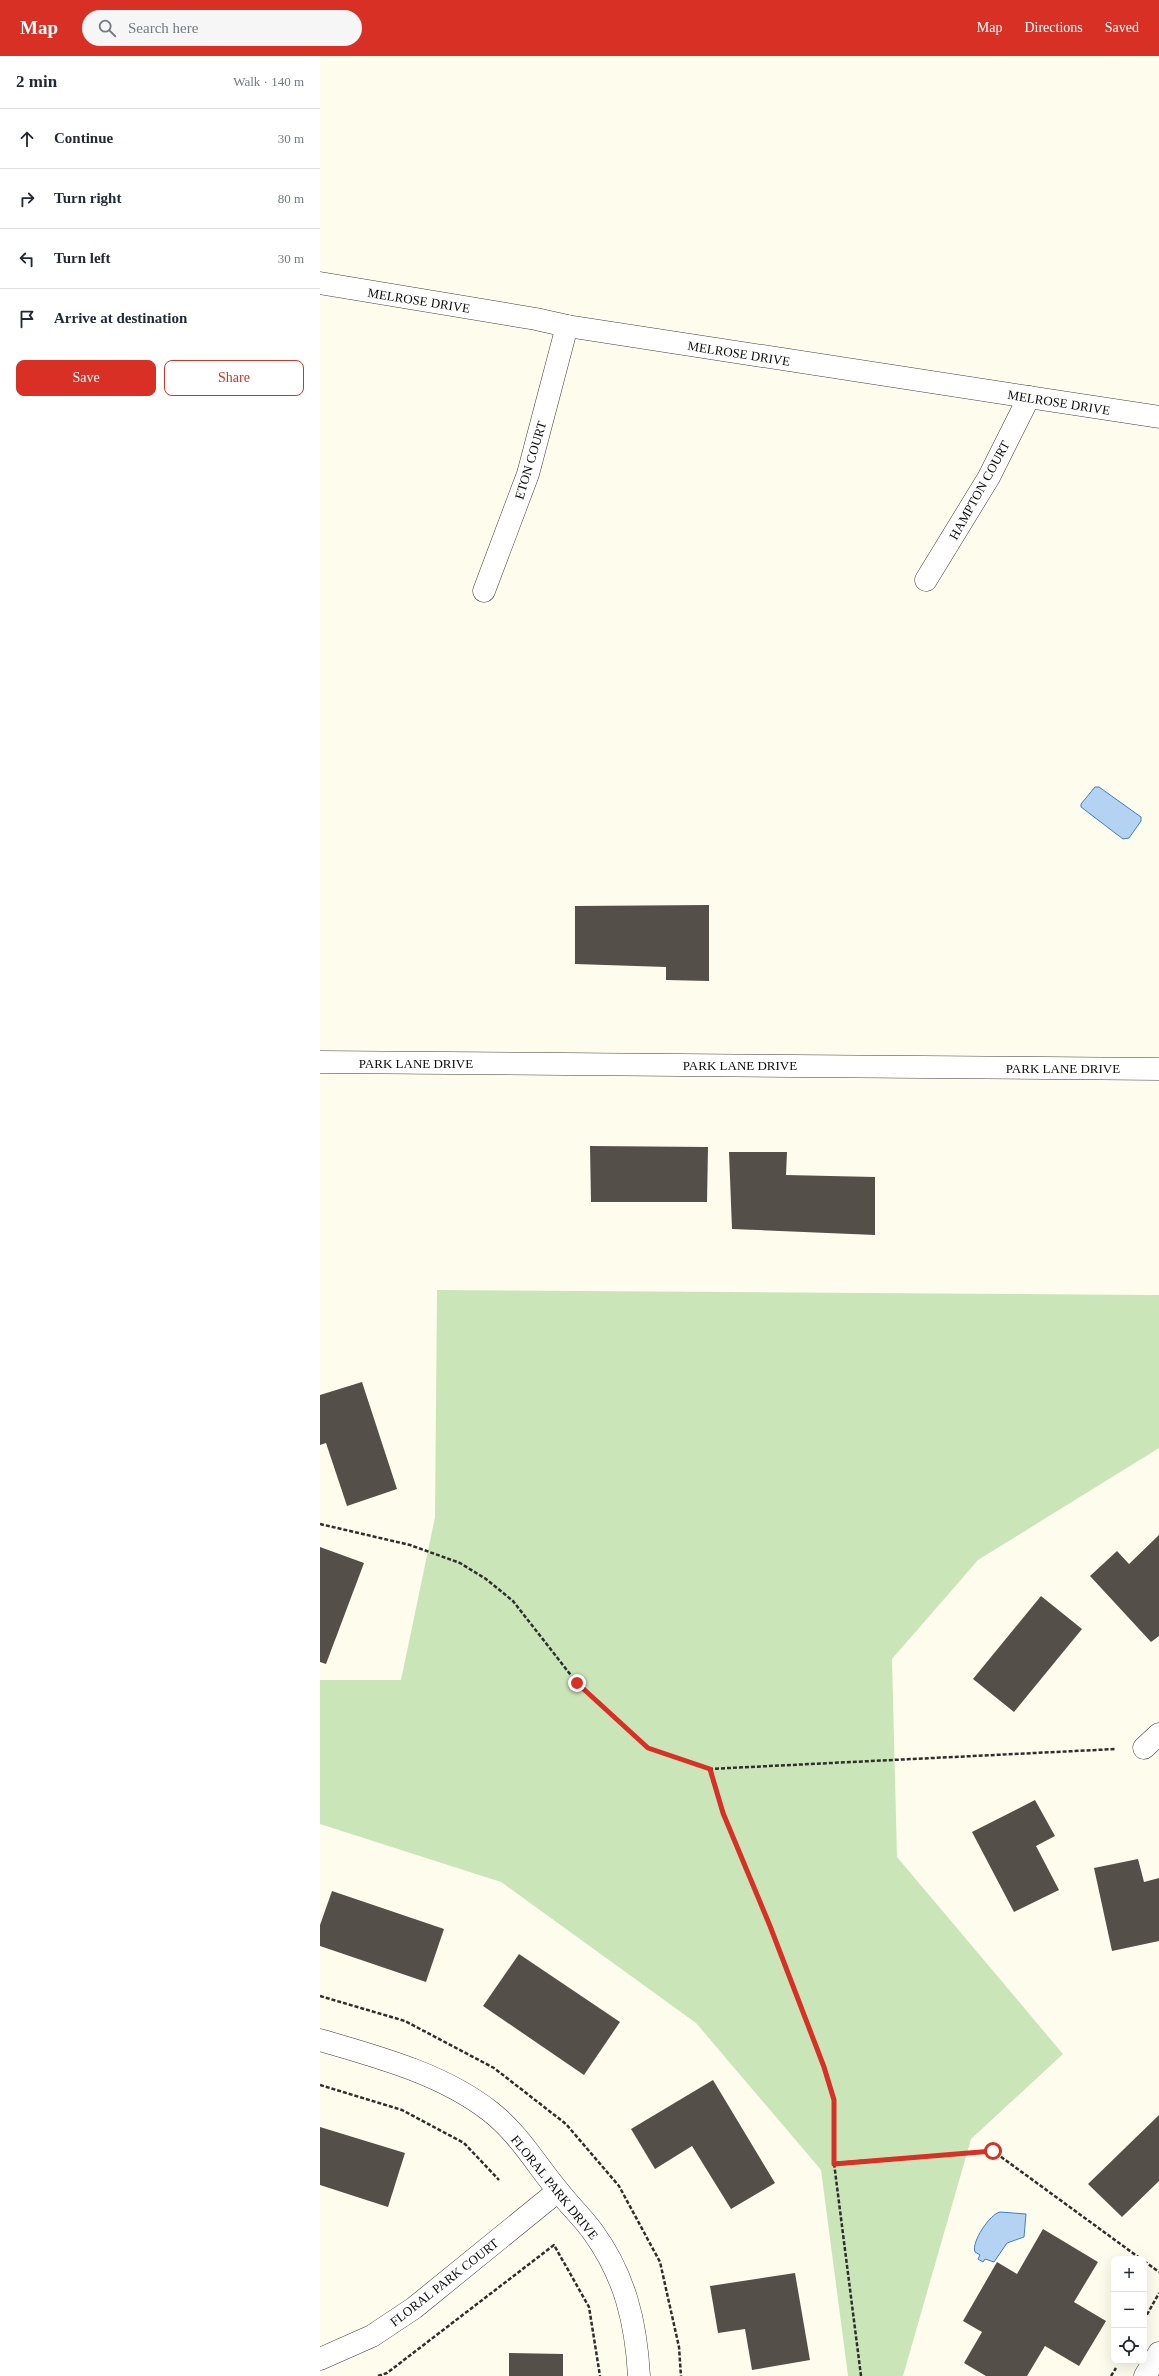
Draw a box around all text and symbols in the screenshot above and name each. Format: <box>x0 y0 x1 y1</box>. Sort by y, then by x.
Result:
search box <box>82 10 362 46</box>
text: Map <box>20 17 58 38</box>
icon: search <box>96 17 118 39</box>
text: Search here <box>128 20 198 36</box>
text: Map <box>977 20 1002 35</box>
text: Directions <box>1024 20 1083 35</box>
text: Saved <box>1105 20 1139 35</box>
text: 2 min <box>16 72 57 91</box>
text: Walk · 140 m <box>233 74 304 89</box>
icon: ahead <box>16 128 38 150</box>
text: Continue <box>54 130 113 146</box>
text: 30 m <box>278 131 304 146</box>
icon: right <box>16 188 38 210</box>
text: Turn right <box>54 190 121 206</box>
text: 80 m <box>278 191 304 206</box>
icon: left <box>16 248 38 270</box>
text: Turn left <box>54 250 111 266</box>
text: 30 m <box>278 251 304 266</box>
street label: MELROSE DRIVE <box>367 285 471 316</box>
icon: arrive <box>16 308 38 330</box>
text: Arrive at destination <box>54 310 187 326</box>
street label: MELROSE DRIVE <box>687 338 791 369</box>
button: Save <box>16 360 156 396</box>
button: Share <box>164 360 304 396</box>
street label: MELROSE DRIVE <box>1007 387 1111 418</box>
street label: ETON COURT <box>511 419 550 501</box>
street label: HAMPTON COURT <box>946 438 1013 542</box>
street label: PARK LANE DRIVE <box>359 1056 473 1071</box>
street label: PARK LANE DRIVE <box>683 1058 797 1073</box>
street label: PARK LANE DRIVE <box>1006 1061 1120 1076</box>
route end <box>568 1674 586 1692</box>
street label: FLORAL PARK DRIVE <box>508 2132 601 2243</box>
route start <box>984 2142 1002 2160</box>
street label: FLORAL PARK COURT <box>387 2235 502 2329</box>
map controls <box>1111 2256 1147 2364</box>
button: + <box>1111 2256 1147 2292</box>
button: − <box>1111 2292 1147 2328</box>
button: locate <box>1111 2328 1147 2364</box>

